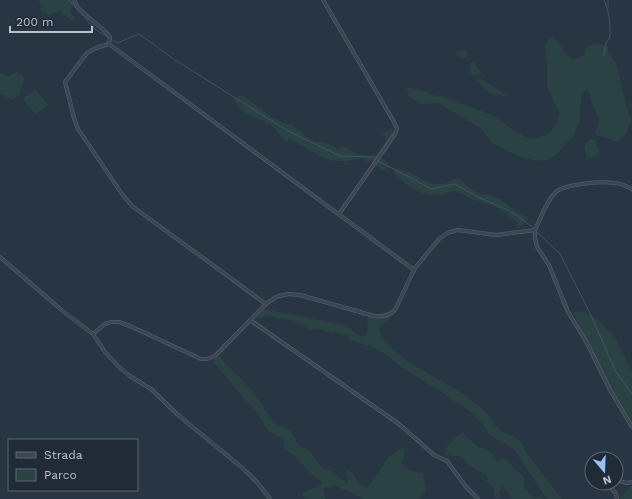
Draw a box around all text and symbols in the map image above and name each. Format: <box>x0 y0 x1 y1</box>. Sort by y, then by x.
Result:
scale bar <box>10 8 92 34</box>
text: 200 m <box>16 15 53 29</box>
legend <box>8 439 138 491</box>
text: Strada <box>44 448 83 462</box>
north arrow <box>584 451 624 491</box>
text: Parco <box>44 468 77 482</box>
text: N <box>601 473 613 487</box>

